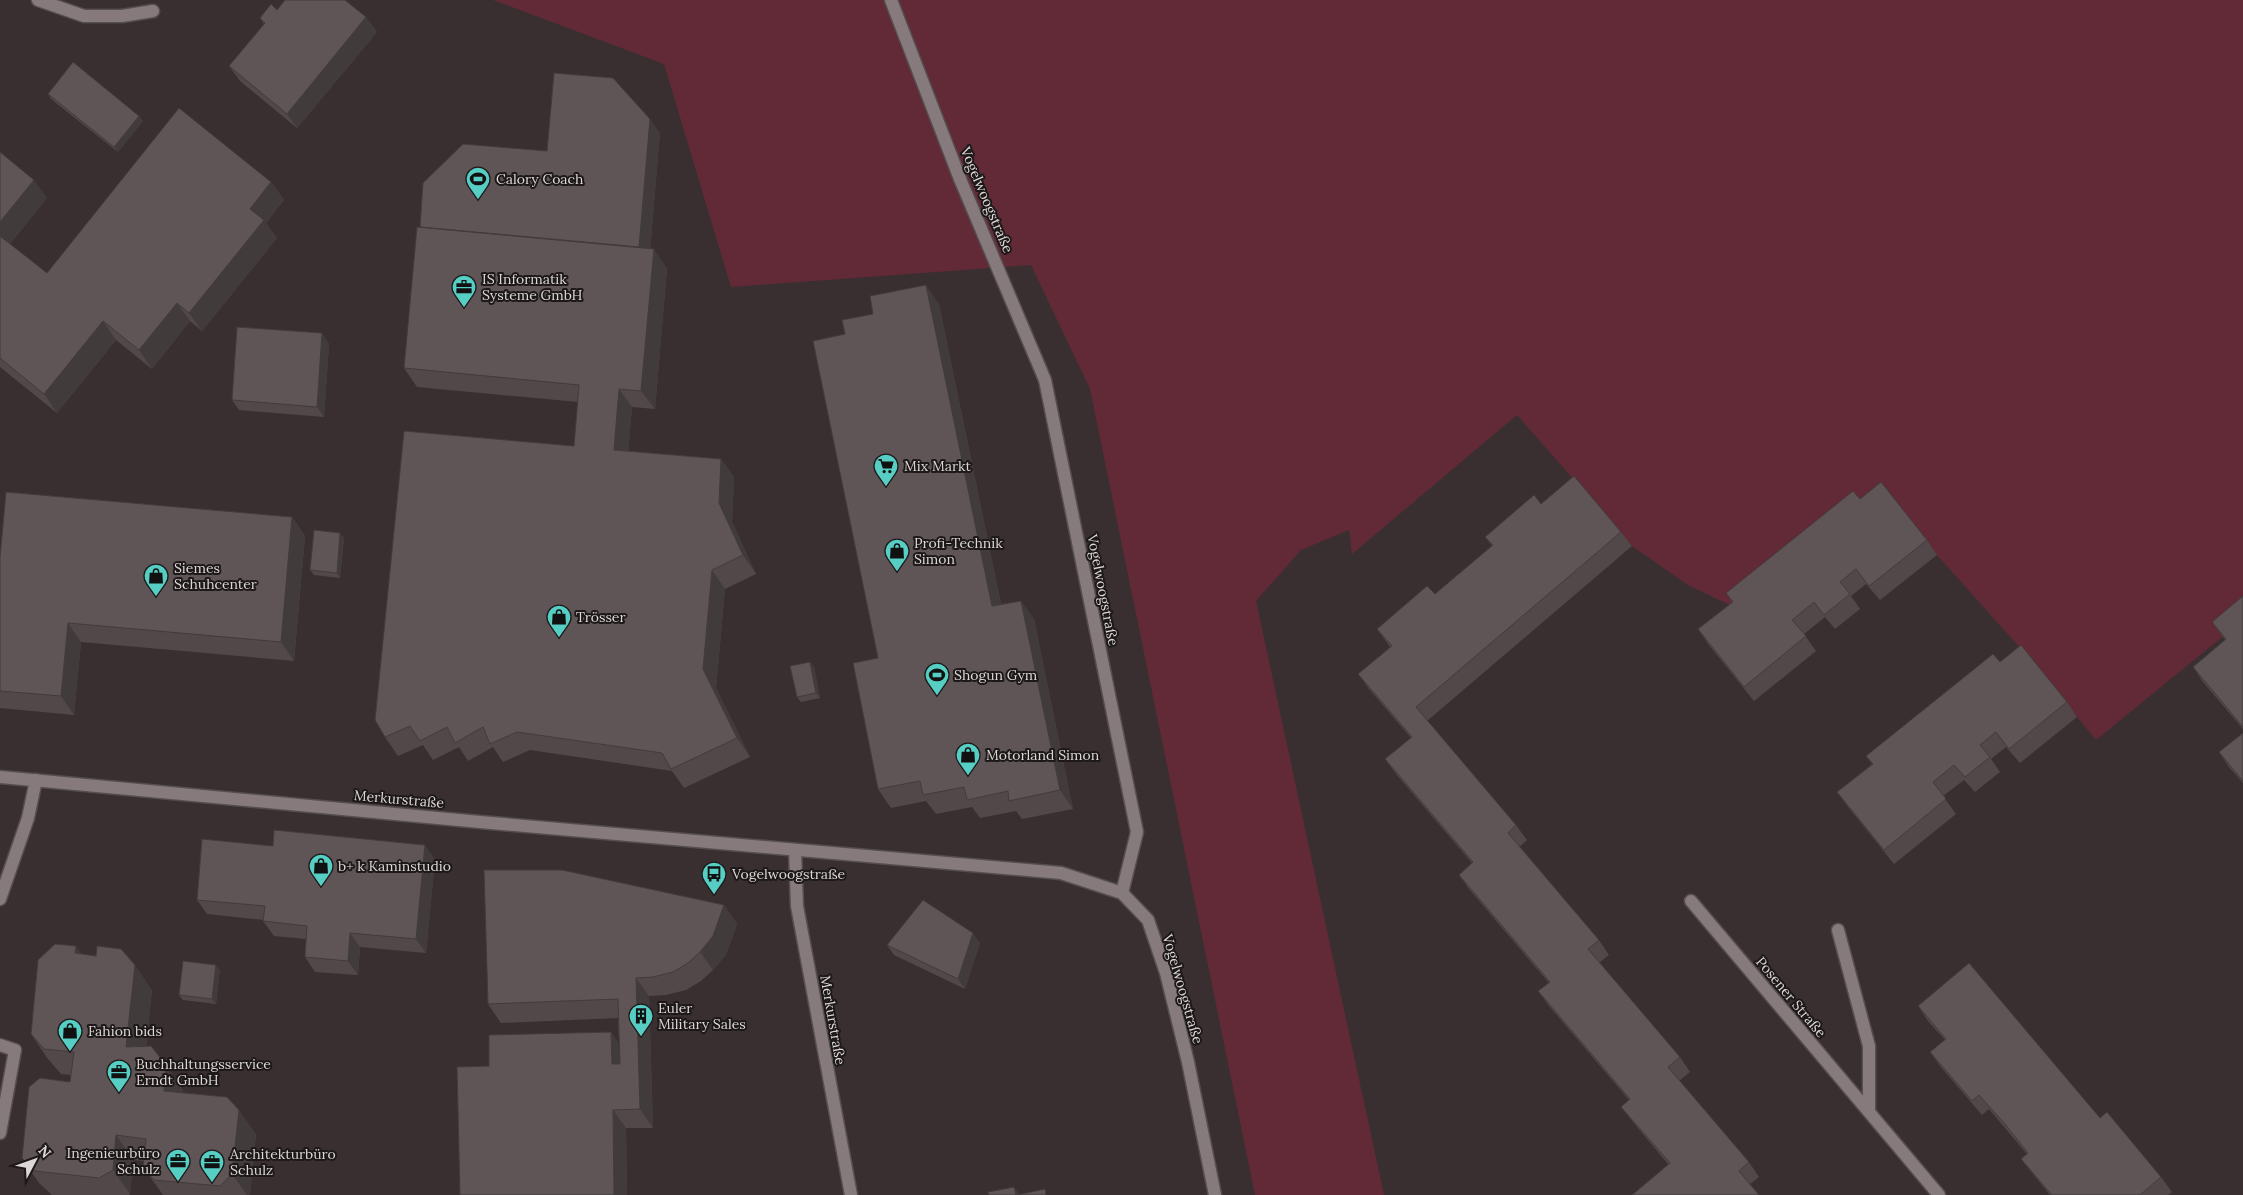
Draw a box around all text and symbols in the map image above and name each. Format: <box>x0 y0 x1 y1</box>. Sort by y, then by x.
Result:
street label: Vogelwoogstraße <box>956 143 1018 256</box>
sports icon: Calory Coach <box>465 166 491 200</box>
place label: Calory Coach <box>496 170 583 188</box>
place label: IS Informatik Systeme GmbH <box>482 270 583 304</box>
office icon: IS Informatik Systeme GmbH <box>451 274 477 308</box>
supermarket icon: Mix Markt <box>873 453 899 487</box>
place label: Mix Markt <box>904 457 971 475</box>
street label: Vogelwoogstraße <box>1083 532 1123 648</box>
place label: Profi-Technik Simon <box>914 534 1003 568</box>
shop icon: Profi-Technik Simon <box>884 538 910 572</box>
place label: Siemes Schuhcenter <box>174 559 257 593</box>
shop icon: Siemes Schuhcenter <box>143 563 169 597</box>
shop icon: Trösser <box>546 604 572 638</box>
place label: Trösser <box>576 608 626 626</box>
sports icon: Shogun Gym <box>924 662 950 696</box>
place label: Shogun Gym <box>954 666 1038 684</box>
shop icon: Motorland Simon <box>955 742 981 776</box>
place label: Motorland Simon <box>986 746 1100 764</box>
street label: Merkurstraße <box>353 786 445 812</box>
shop icon: b+ k Kaminstudio <box>308 853 334 887</box>
place label: b+ k Kaminstudio <box>338 857 451 875</box>
bus stop icon: Vogelwoogstraße <box>701 861 727 895</box>
place label: Vogelwoogstraße <box>731 865 846 883</box>
street label: Vogelwoogstraße <box>1158 931 1207 1046</box>
street label: Posener Straße <box>1752 953 1830 1041</box>
street label: Merkurstraße <box>816 974 850 1067</box>
place label: Euler Military Sales <box>658 999 746 1033</box>
building icon: Euler Military Sales <box>628 1003 654 1037</box>
shop icon: Fahion bids <box>57 1018 83 1052</box>
place label: Fahion bids <box>88 1022 162 1040</box>
place label: Buchhaltungsservice Erndt GmbH <box>136 1055 271 1089</box>
office icon: Buchhaltungsservice Erndt GmbH <box>106 1059 132 1093</box>
north arrow <box>10 1135 60 1185</box>
text: N <box>34 1141 55 1162</box>
place label: Ingenieurbüro Schulz <box>67 1144 160 1178</box>
place label: Architekturbüro Schulz <box>229 1145 336 1179</box>
office icon: Ingenieurbüro Schulz <box>165 1148 191 1182</box>
office icon: Architekturbüro Schulz <box>199 1149 225 1183</box>

